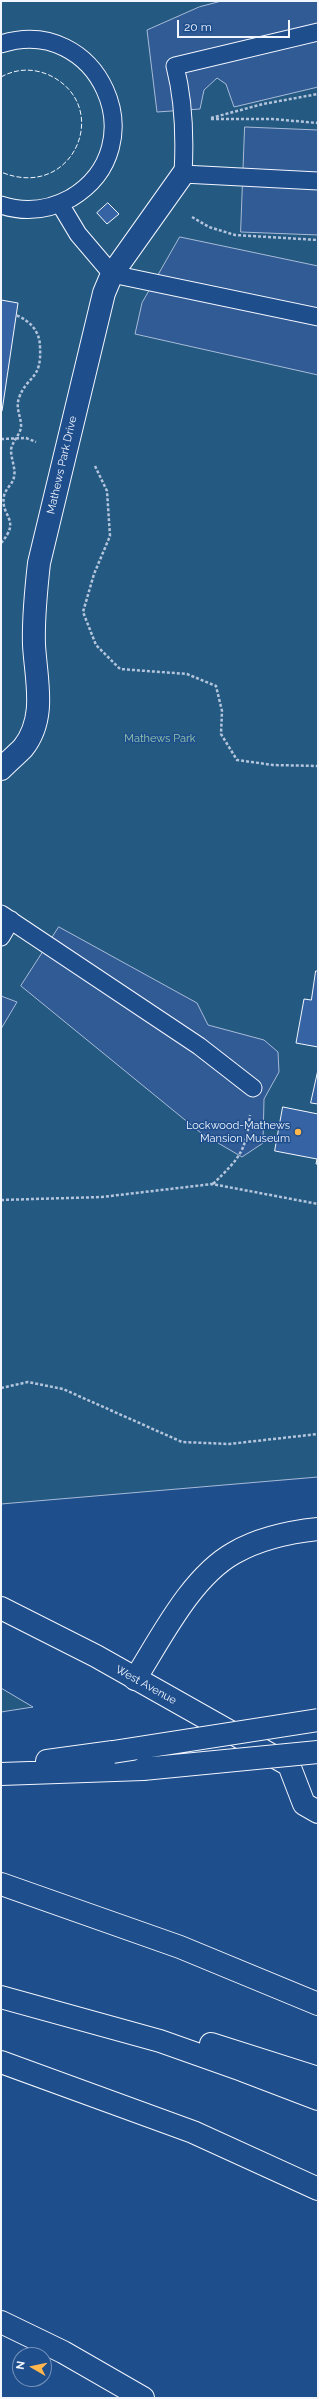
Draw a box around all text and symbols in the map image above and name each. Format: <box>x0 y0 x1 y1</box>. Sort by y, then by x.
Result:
scale bar <box>179 12 292 38</box>
text: 20 m <box>184 20 212 34</box>
street label: Mathews Park Drive <box>44 415 80 515</box>
park label: Mathews Park <box>124 732 196 746</box>
place label: Lockwood-Mathews Mansion Museum <box>186 1119 290 1145</box>
marker: Lockwood-Mathews Mansion Museum <box>293 1127 303 1137</box>
street label: West Avenue <box>113 1663 179 1707</box>
north arrow <box>12 2347 52 2387</box>
text: N <box>14 2360 28 2370</box>

